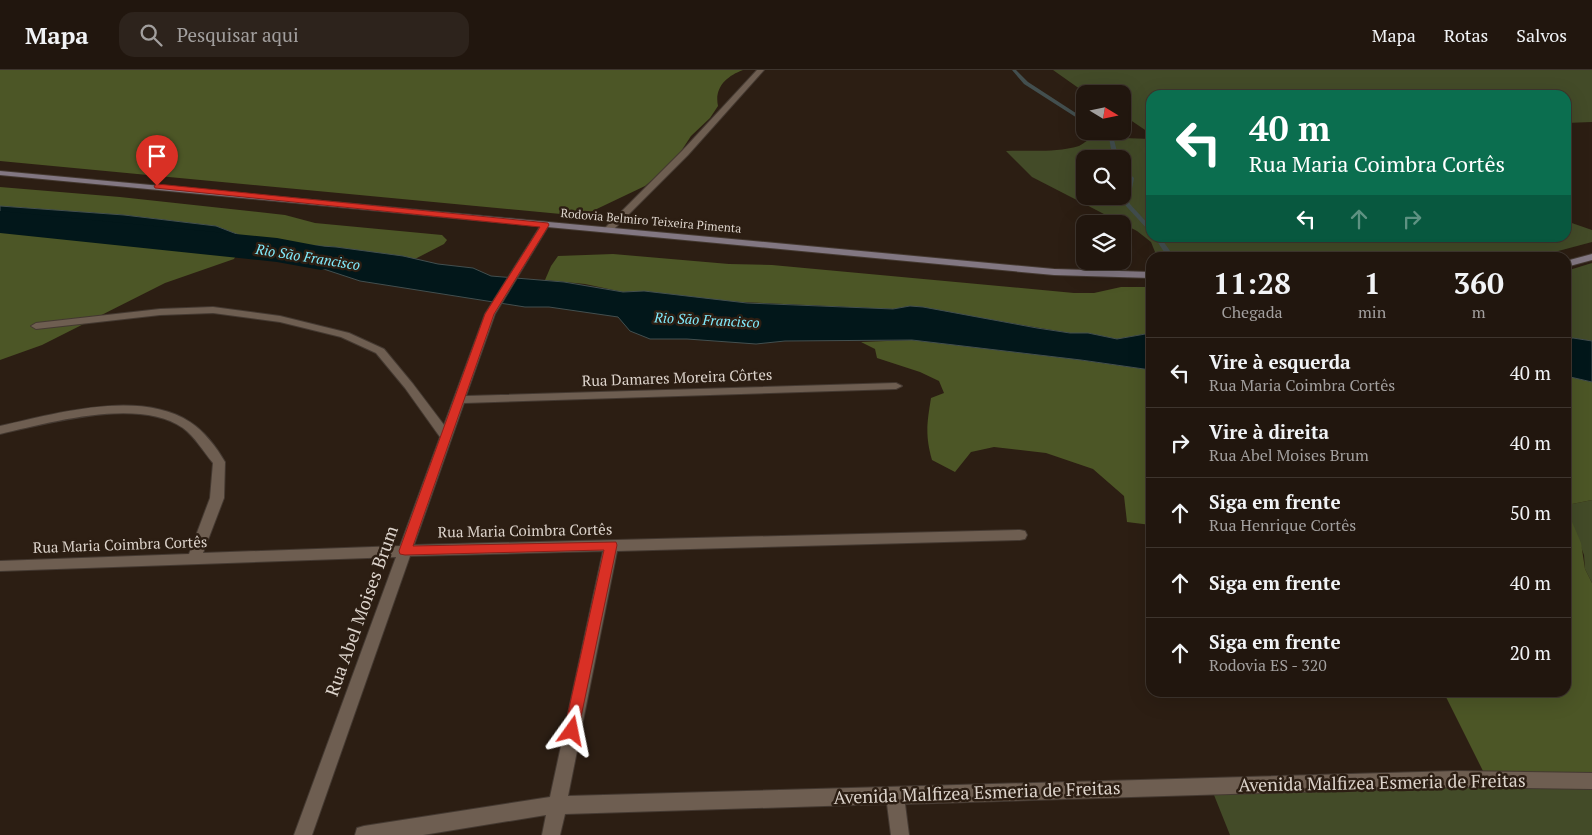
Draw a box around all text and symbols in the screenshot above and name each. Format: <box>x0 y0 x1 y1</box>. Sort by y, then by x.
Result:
search box <box>119 12 469 57</box>
text: Mapa <box>25 19 89 51</box>
icon: search <box>137 21 165 49</box>
text: Pesquisar aqui <box>177 22 299 47</box>
text: Mapa <box>1372 23 1416 47</box>
text: Rotas <box>1444 23 1488 47</box>
text: Salvos <box>1516 23 1567 47</box>
north arrow <box>1076 85 1131 140</box>
map controls <box>1076 85 1131 270</box>
text: 40 m <box>1249 105 1330 151</box>
icon: left <box>1166 110 1231 175</box>
pin <box>136 135 178 186</box>
icon: arrive <box>143 142 171 170</box>
text: Rua Maria Coimbra Cortês <box>1249 149 1505 178</box>
button: search <box>1076 150 1131 205</box>
street label: Rodovia Belmiro Teixeira Pimenta <box>560 205 742 236</box>
icon: left <box>1292 205 1320 233</box>
icon: ahead <box>1345 205 1373 233</box>
icon: right <box>1398 205 1426 233</box>
button: layers <box>1076 215 1131 270</box>
water label: Rio São Francisco <box>254 239 362 274</box>
text: 11:28 <box>1213 263 1291 303</box>
text: 1 <box>1364 263 1381 303</box>
text: 360 <box>1453 263 1504 303</box>
text: Chegada <box>1221 301 1283 323</box>
text: min <box>1358 301 1386 323</box>
text: m <box>1472 301 1485 323</box>
water label: Rio São Francisco <box>653 307 760 332</box>
text: Vire à esquerda <box>1209 349 1351 374</box>
icon: left <box>1166 359 1194 387</box>
text: 40 m <box>1510 360 1551 385</box>
street label: Rua Damares Moreira Côrtes <box>581 364 773 390</box>
text: Rua Maria Coimbra Cortês <box>1209 374 1395 396</box>
text: Vire à direita <box>1209 419 1329 444</box>
icon: right <box>1166 429 1194 457</box>
text: 40 m <box>1510 430 1551 455</box>
text: Rua Abel Moises Brum <box>1209 444 1369 466</box>
text: Siga em frente <box>1209 489 1341 514</box>
icon: ahead <box>1166 499 1194 527</box>
text: 50 m <box>1510 500 1551 525</box>
text: Rua Henrique Cortês <box>1209 514 1356 536</box>
street label: Rua Maria Coimbra Cortês <box>438 518 612 542</box>
street label: Rua Abel Moises Brum <box>319 522 403 699</box>
street label: Rua Maria Coimbra Cortês <box>32 531 208 557</box>
icon: ahead <box>1166 569 1194 597</box>
text: Siga em frente <box>1209 570 1341 595</box>
text: 40 m <box>1510 570 1551 595</box>
text: Siga em frente <box>1209 629 1341 654</box>
icon: ahead <box>1166 639 1194 667</box>
text: 20 m <box>1510 640 1551 665</box>
text: Rodovia ES - 320 <box>1209 654 1327 676</box>
position arrow <box>545 704 597 756</box>
street label: Avenida Malfizea Esmeria de Freitas <box>1238 767 1526 797</box>
street label: Avenida Malfizea Esmeria de Freitas <box>833 775 1121 809</box>

